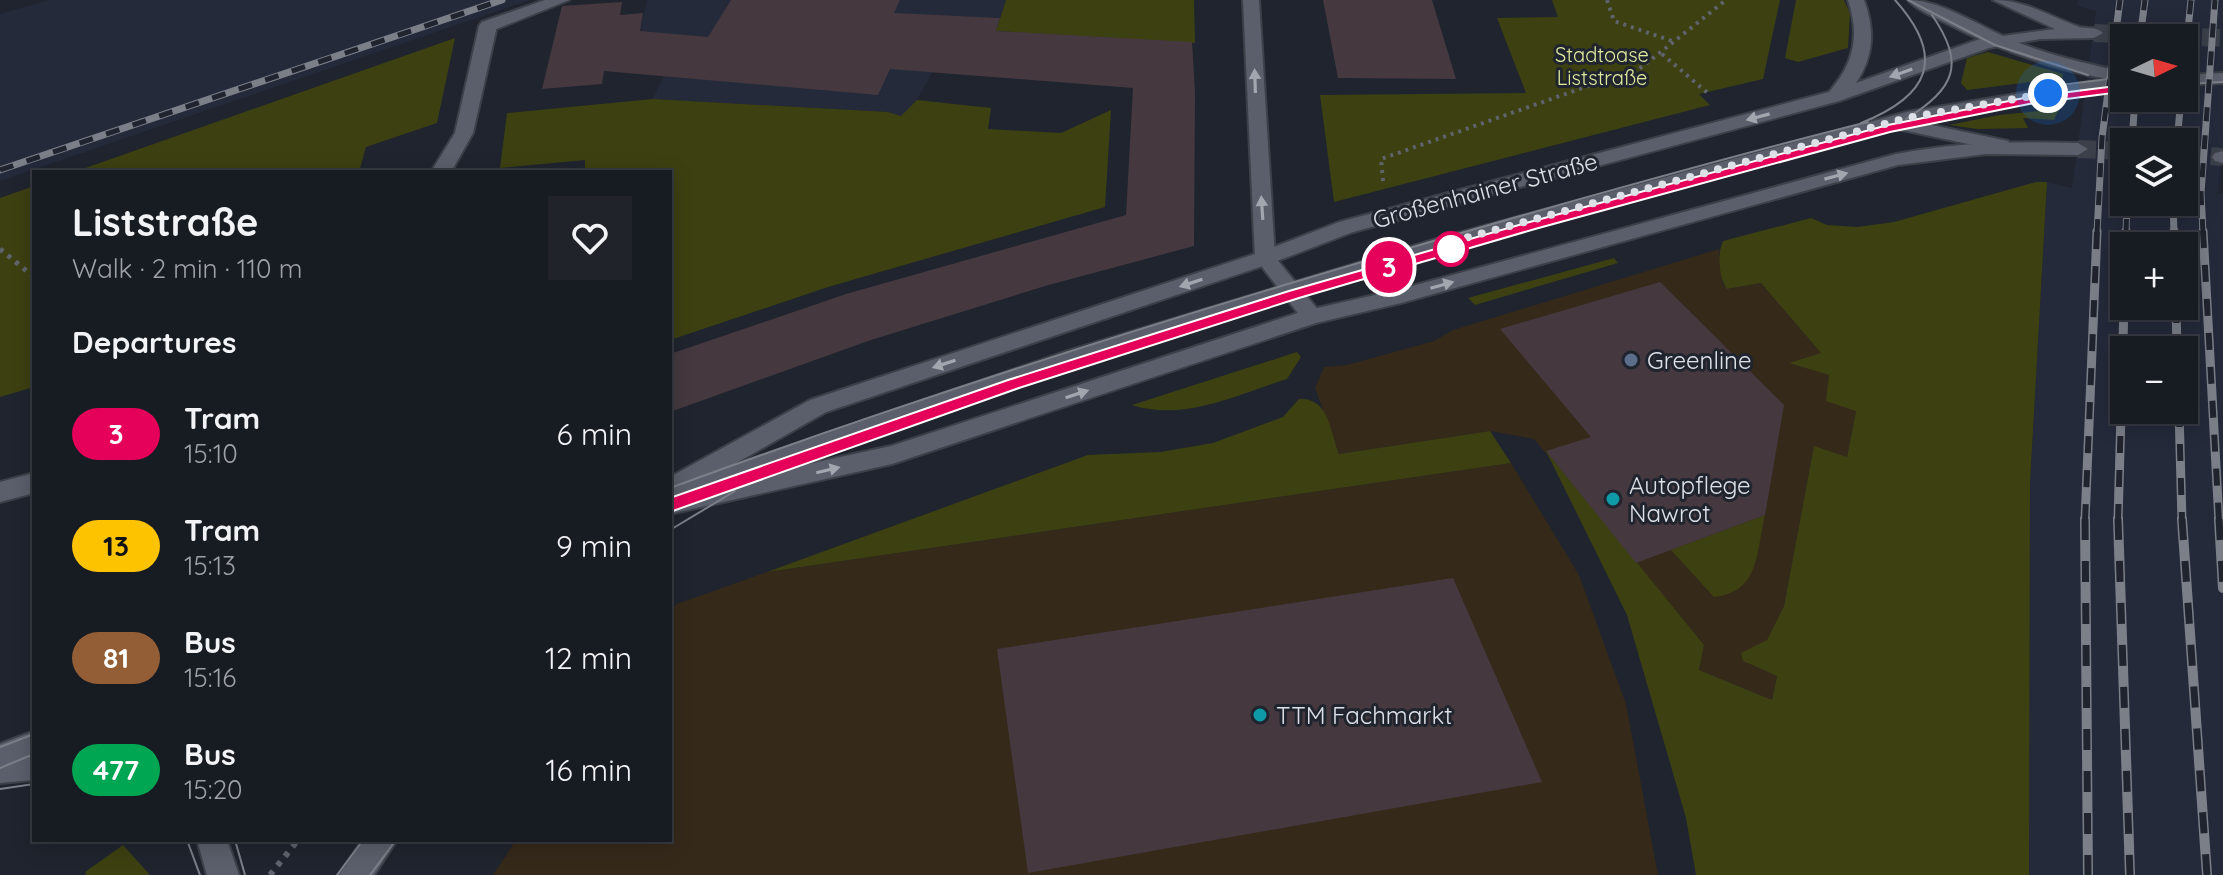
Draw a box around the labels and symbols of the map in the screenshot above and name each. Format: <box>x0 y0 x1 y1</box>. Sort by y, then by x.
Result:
north arrow <box>2110 24 2198 112</box>
park label: Stadtoase Liststraße <box>1555 42 1649 90</box>
one-way arrow <box>1248 68 1261 93</box>
one-way arrow <box>1889 68 1913 80</box>
your location <box>2028 73 2068 113</box>
one-way arrow <box>1746 112 1771 124</box>
street label: Großenhainer Straße <box>1369 146 1601 234</box>
one-way arrow <box>1825 169 1849 182</box>
one-way arrow <box>1255 195 1268 220</box>
unlabelled marker <box>1434 232 1468 266</box>
line badge: 3 <box>1363 241 1415 293</box>
one-way arrow <box>1179 277 1203 289</box>
one-way arrow <box>1430 278 1455 290</box>
place label: Greenline <box>1647 345 1751 375</box>
marker: Greenline <box>1622 351 1640 369</box>
one-way arrow <box>932 358 956 371</box>
one-way arrow <box>1065 387 1089 400</box>
one-way arrow <box>816 463 841 476</box>
place label: Autopflege Nawrot <box>1629 470 1751 528</box>
marker: Autopflege Nawrot <box>1604 490 1622 508</box>
place label: TTM Fachmarkt <box>1276 700 1452 730</box>
marker: TTM Fachmarkt <box>1251 706 1269 724</box>

